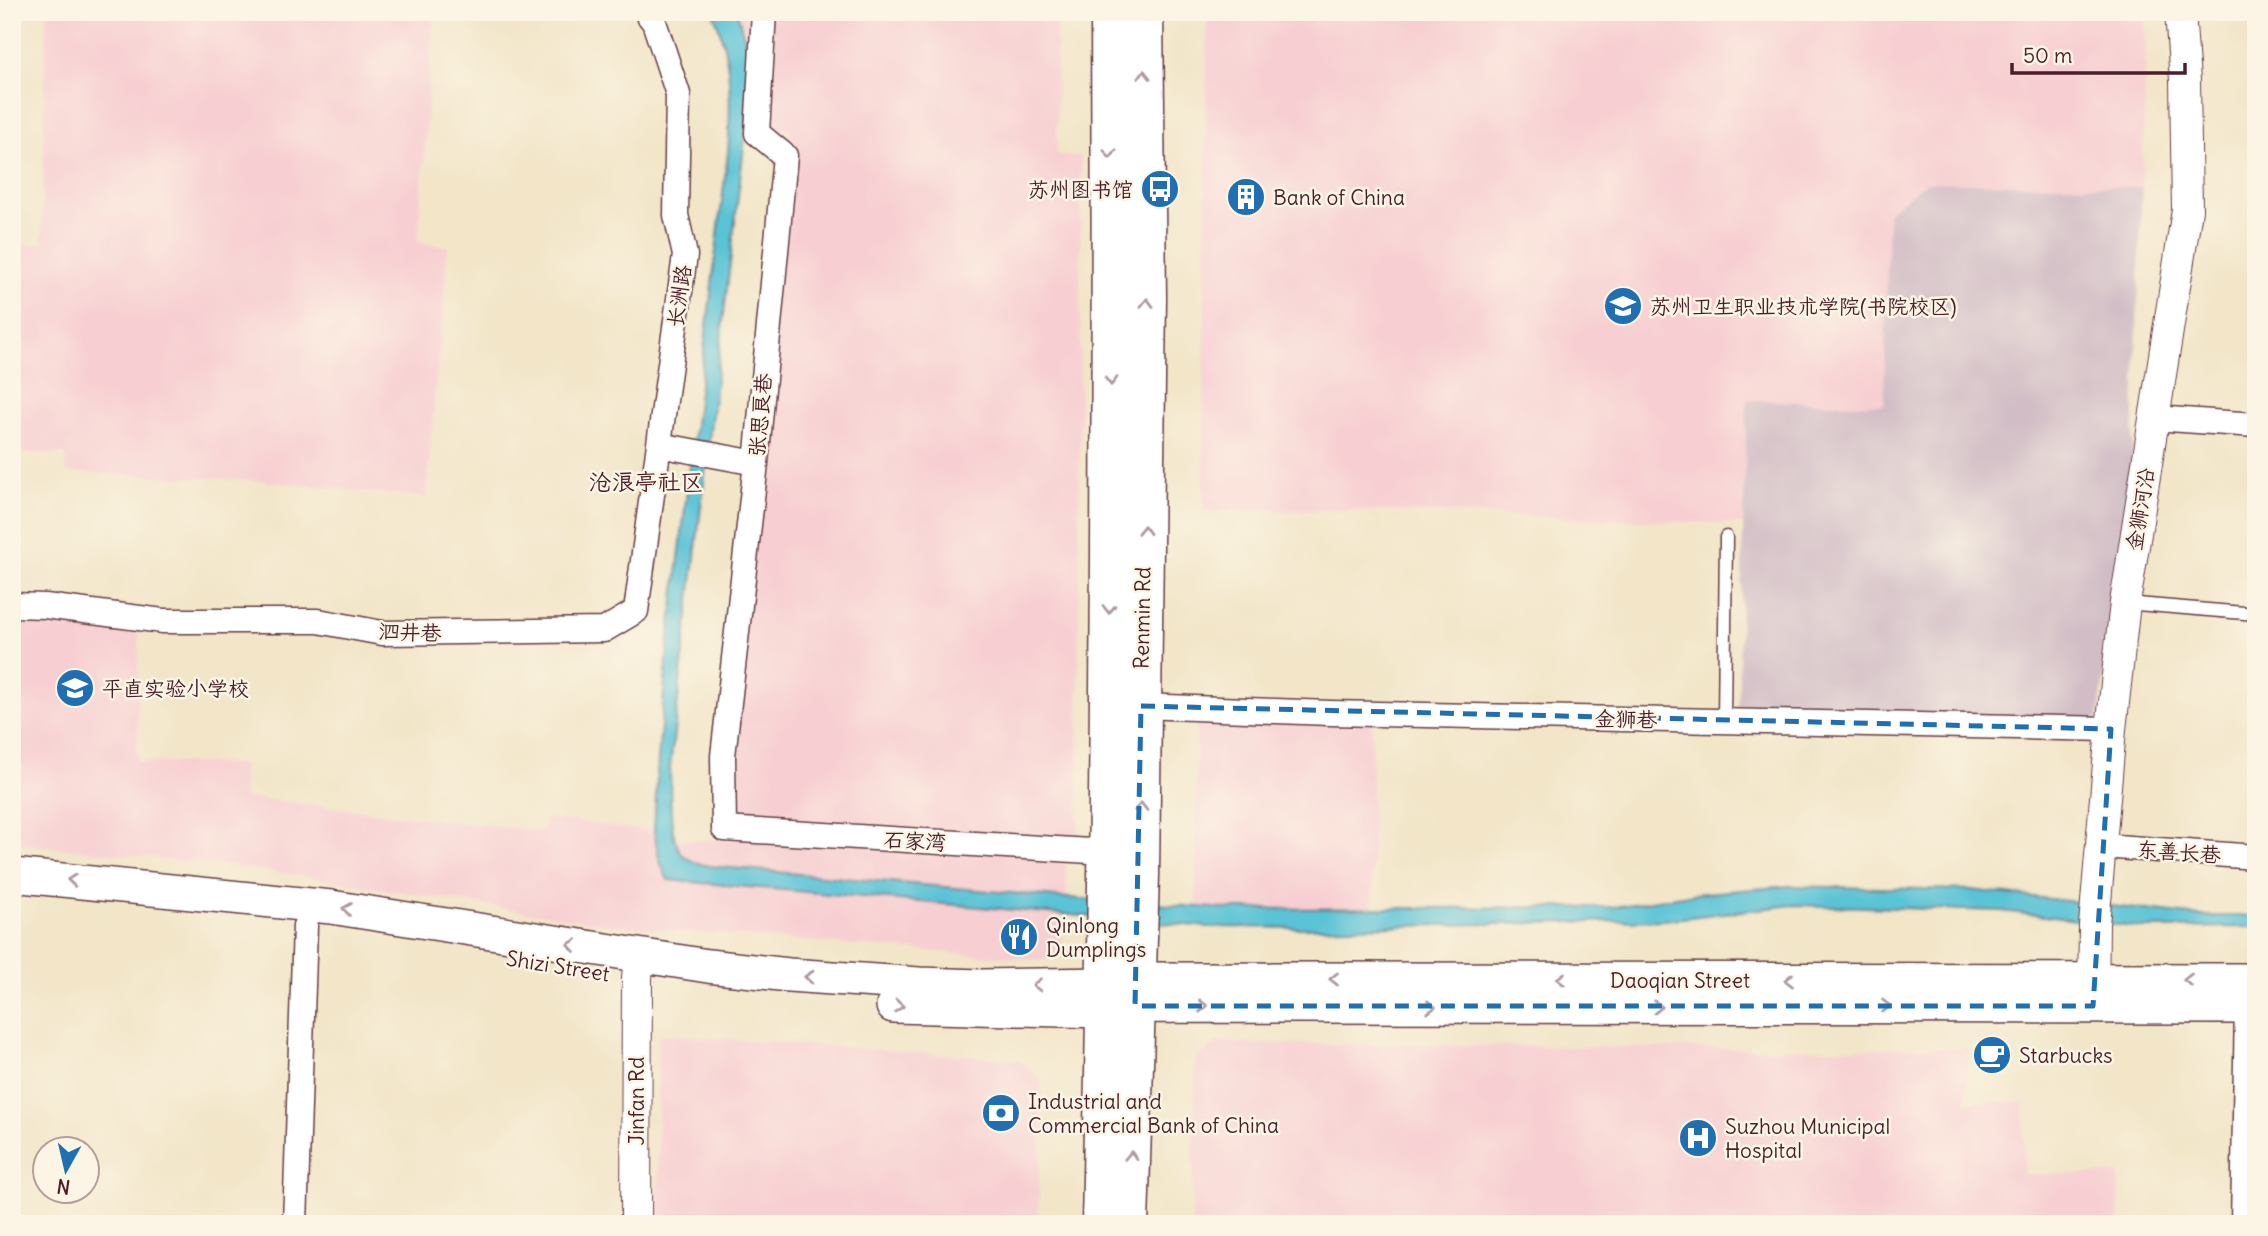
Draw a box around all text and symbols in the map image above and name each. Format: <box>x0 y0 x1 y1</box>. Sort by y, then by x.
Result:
scale bar <box>2012 32 2186 76</box>
text: 50 m <box>2023 42 2072 69</box>
one-way arrow <box>1137 70 1152 81</box>
one-way arrow <box>1103 149 1118 160</box>
bus stop icon: 苏州图书馆 <box>1139 168 1181 210</box>
place label: 苏州图书馆 <box>1028 176 1133 203</box>
building icon: Bank of China <box>1225 176 1267 218</box>
place label: Bank of China <box>1273 184 1405 211</box>
street label: 长洲路 <box>661 263 697 329</box>
school or university icon: 苏州卫生职业技术学院(书院校区) <box>1602 285 1644 327</box>
place label: 苏州卫生职业技术学院(书院校区) <box>1650 293 1957 320</box>
one-way arrow <box>1139 297 1155 308</box>
street label: 张思良巷 <box>743 372 777 458</box>
one-way arrow <box>1103 376 1118 387</box>
street label: 金狮河沿 <box>2120 465 2160 553</box>
district label: 沧浪亭社区 <box>589 467 704 496</box>
one-way arrow <box>1136 525 1151 536</box>
street label: Renmin Rd <box>1128 567 1156 669</box>
one-way arrow <box>1101 604 1117 615</box>
street label: 泗井巷 <box>378 617 442 647</box>
school or university icon: 平直实验小学校 <box>54 667 96 709</box>
place label: 平直实验小学校 <box>102 675 249 702</box>
street label: 金狮巷 <box>1594 705 1658 733</box>
one-way arrow <box>1133 801 1149 812</box>
street label: 石家湾 <box>883 826 947 856</box>
street label: 东善长巷 <box>2136 836 2222 868</box>
one-way arrow <box>67 873 78 888</box>
one-way arrow <box>341 902 353 917</box>
place label: Qinlong Dumplings <box>1046 912 1146 963</box>
restaurant icon: Qinlong Dumplings <box>998 916 1040 958</box>
one-way arrow <box>566 938 578 953</box>
street label: Shizi Street <box>504 945 612 987</box>
street label: Daoqian Street <box>1610 967 1750 994</box>
one-way arrow <box>804 970 815 985</box>
one-way arrow <box>1328 971 1338 987</box>
one-way arrow <box>1555 971 1566 987</box>
one-way arrow <box>1783 972 1793 988</box>
one-way arrow <box>2182 972 2192 988</box>
one-way arrow <box>1031 977 1041 993</box>
one-way arrow <box>894 998 905 1013</box>
one-way arrow <box>1198 998 1209 1014</box>
one-way arrow <box>1881 998 1891 1014</box>
one-way arrow <box>1426 999 1436 1015</box>
one-way arrow <box>1653 999 1664 1015</box>
cafe icon: Starbucks <box>1971 1034 2013 1076</box>
place label: Starbucks <box>2019 1042 2113 1069</box>
street label: Jinfan Rd <box>623 1057 650 1145</box>
place label: Industrial and Commercial Bank of China <box>1028 1088 1279 1139</box>
bank icon: Industrial and Commercial Bank of China <box>980 1092 1022 1134</box>
place label: Suzhou Municipal Hospital <box>1725 1113 1890 1164</box>
hospital icon: Suzhou Municipal Hospital <box>1677 1117 1719 1159</box>
north arrow <box>32 1134 102 1204</box>
one-way arrow <box>1123 1150 1138 1161</box>
text: N <box>55 1174 72 1200</box>

